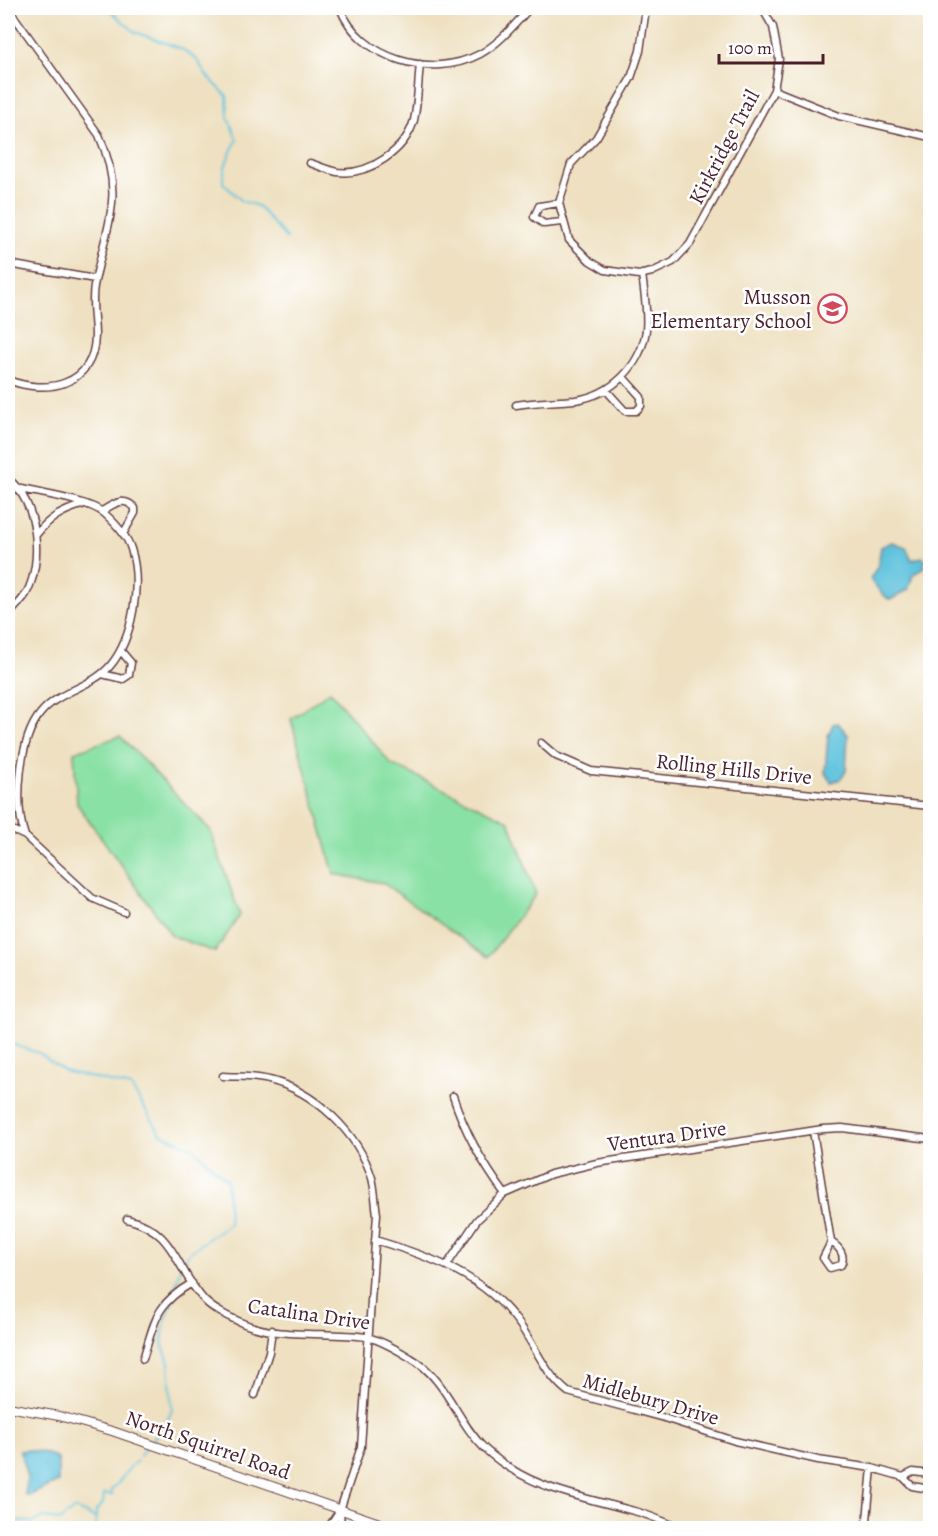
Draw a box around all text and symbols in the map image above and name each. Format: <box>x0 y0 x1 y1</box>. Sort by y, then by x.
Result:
scale bar <box>719 27 822 65</box>
text: 100 m <box>728 36 772 60</box>
street label: Kirkridge Trail <box>682 85 766 209</box>
place label: Musson Elementary School <box>650 283 811 335</box>
school or university icon: Musson Elementary School <box>816 293 848 325</box>
street label: Rolling Hills Drive <box>655 747 813 791</box>
street label: Ventura Drive <box>605 1114 728 1158</box>
street label: Catalina Drive <box>246 1292 372 1336</box>
street label: Midlebury Drive <box>580 1366 722 1432</box>
street label: North Squirrel Road <box>122 1404 295 1487</box>

